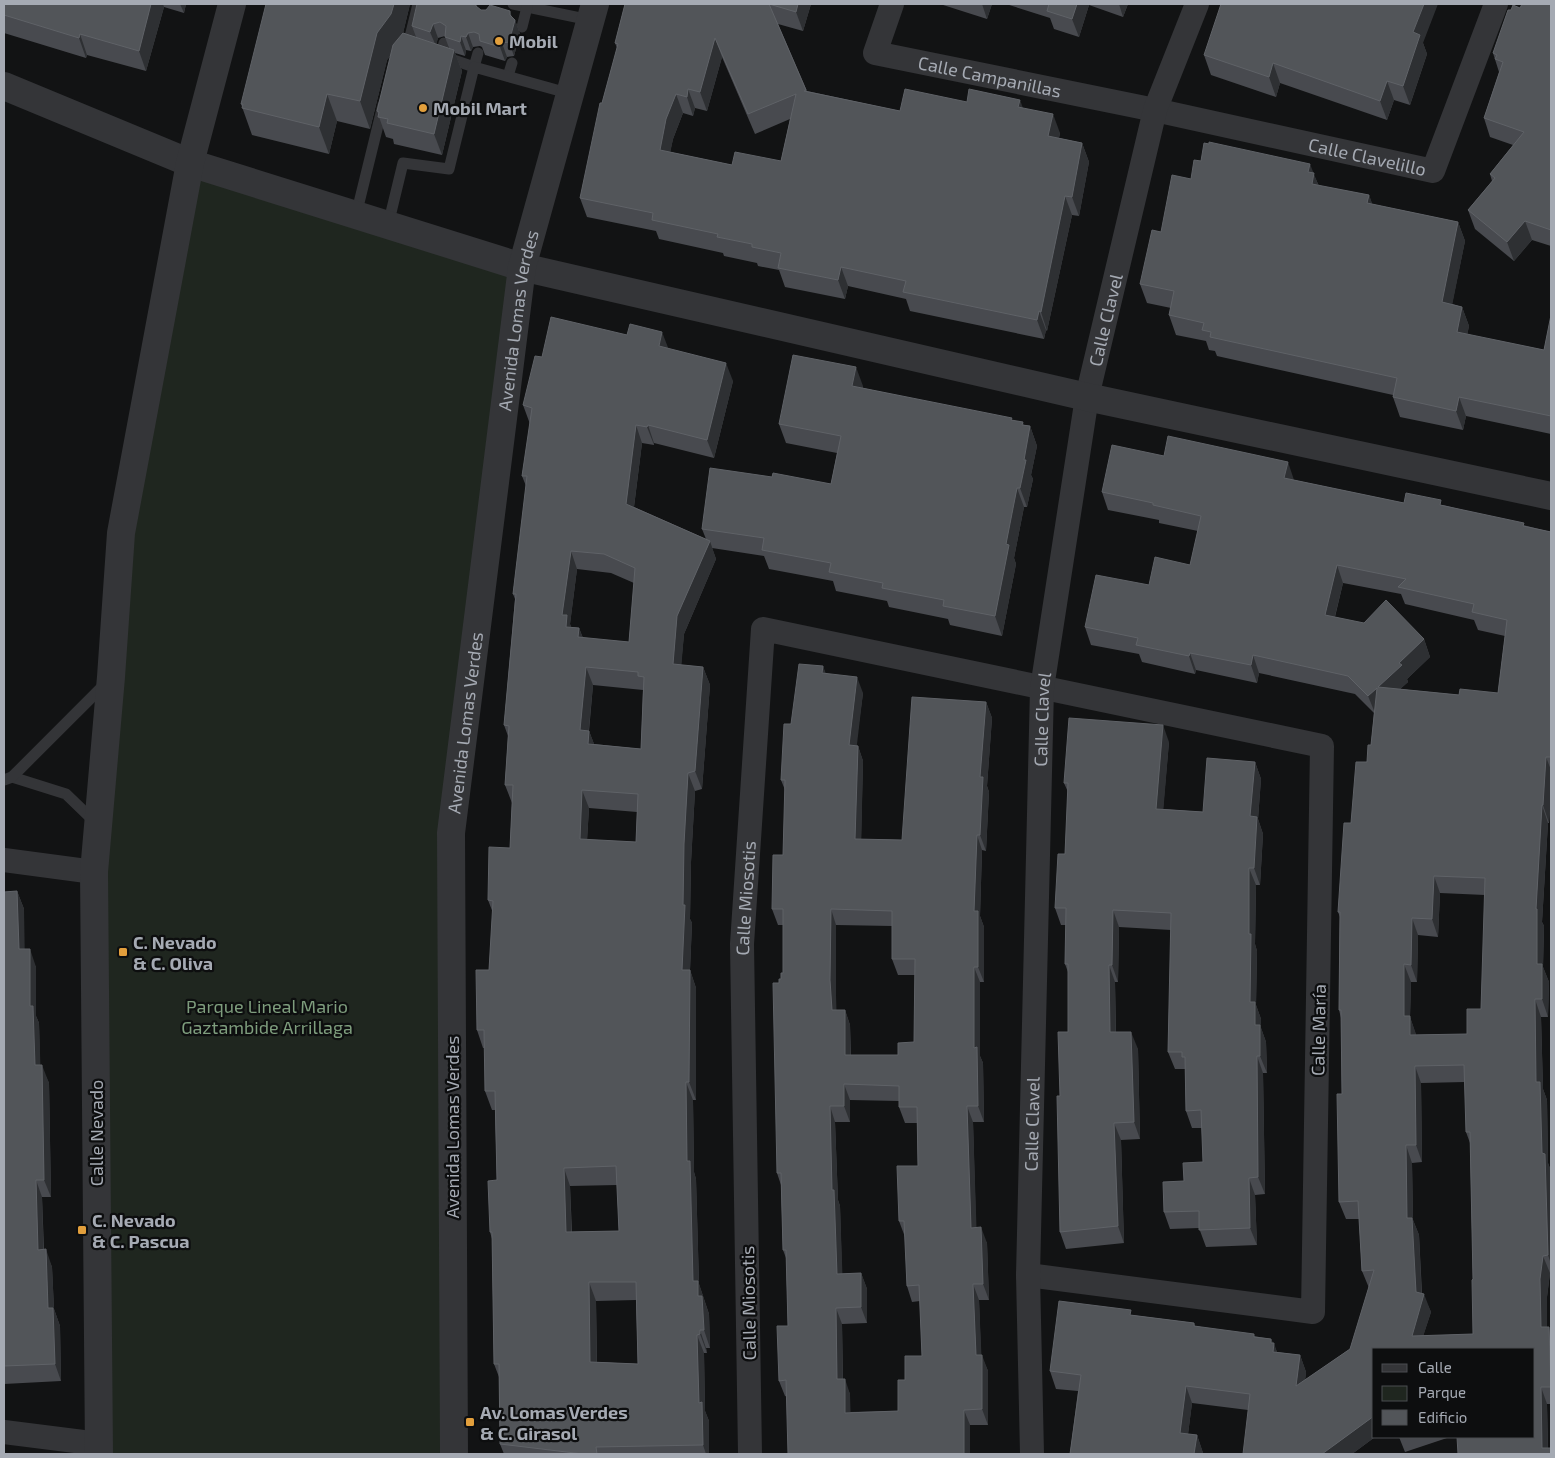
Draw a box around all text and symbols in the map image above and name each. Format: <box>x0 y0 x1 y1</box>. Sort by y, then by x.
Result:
place label: Mobil <box>509 30 558 52</box>
marker: Mobil <box>493 35 505 47</box>
street label: Calle Campanillas <box>916 51 1063 102</box>
place label: Mobil Mart <box>433 97 528 119</box>
marker: Mobil Mart <box>417 102 429 114</box>
street label: Calle Clavelillo <box>1306 133 1428 180</box>
street label: Avenida Lomas Verdes <box>493 227 543 412</box>
street label: Calle Clavel <box>1084 271 1127 368</box>
street label: Avenida Lomas Verdes <box>443 631 487 815</box>
street label: Calle Clavel <box>1029 670 1055 767</box>
street label: Calle Miosotis <box>731 840 760 956</box>
place label: C. Nevado & C. Oliva <box>133 931 217 974</box>
marker: C. Nevado & C. Oliva <box>117 946 129 958</box>
street label: Calle María <box>1306 984 1330 1076</box>
park label: Parque Lineal Mario Gaztambide Arrillaga <box>181 995 353 1038</box>
street label: Avenida Lomas Verdes <box>441 1036 463 1219</box>
street label: Calle Clavel <box>1019 1076 1044 1172</box>
street label: Calle Nevado <box>85 1080 107 1186</box>
place label: C. Nevado & C. Pascua <box>92 1209 190 1252</box>
marker: C. Nevado & C. Pascua <box>76 1224 88 1236</box>
street label: Calle Miosotis <box>736 1245 760 1361</box>
legend <box>1372 1348 1535 1438</box>
text: Calle <box>1418 1358 1452 1376</box>
text: Parque <box>1418 1383 1466 1401</box>
place label: Av. Lomas Verdes & C. Girasol <box>480 1401 628 1444</box>
text: Edificio <box>1418 1408 1467 1426</box>
marker: Av. Lomas Verdes & C. Girasol <box>464 1416 476 1428</box>

